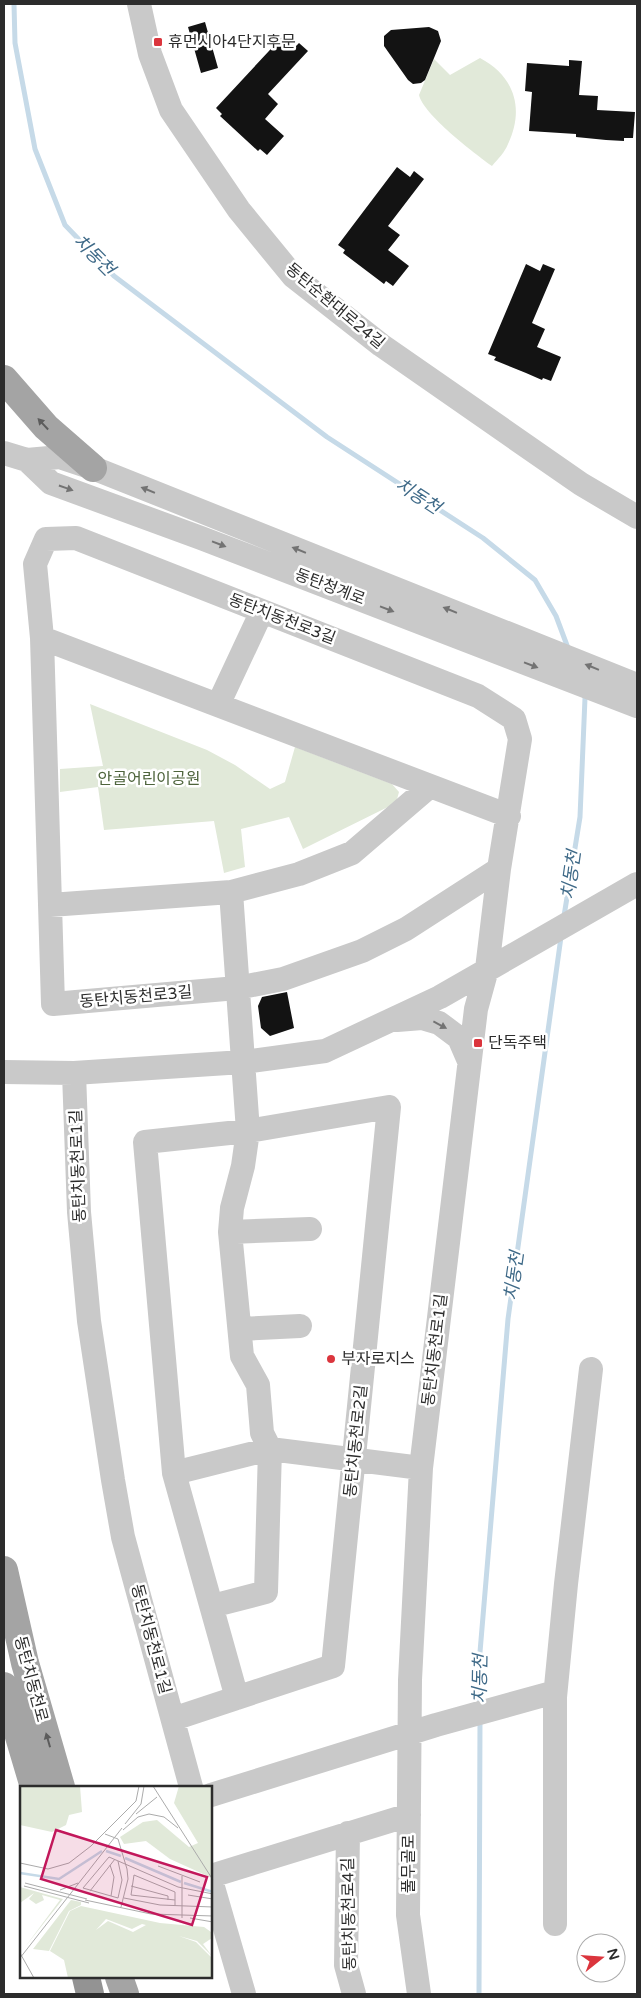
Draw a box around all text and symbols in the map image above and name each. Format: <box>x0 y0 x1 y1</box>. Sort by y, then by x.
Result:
place label: 휴먼시아4단지후문 <box>168 32 296 52</box>
marker: 휴먼시아4단지후문 <box>152 36 164 48</box>
water label: 치동천 <box>69 230 121 282</box>
street label: 동탄순환대로24길 <box>281 259 389 353</box>
one-way arrow <box>37 418 49 430</box>
water label: 치동천 <box>391 473 447 520</box>
one-way arrow <box>59 485 74 492</box>
one-way arrow <box>141 485 155 493</box>
one-way arrow <box>212 541 226 549</box>
one-way arrow <box>291 546 306 554</box>
street label: 동탄청계로 <box>292 564 368 610</box>
street label: 동탄치동천로3길 <box>226 589 338 649</box>
one-way arrow <box>380 605 395 613</box>
one-way arrow <box>442 606 457 614</box>
one-way arrow <box>524 661 539 669</box>
one-way arrow <box>585 662 599 670</box>
park label: 안골어린이공원 <box>97 769 201 789</box>
water label: 치동천 <box>557 846 586 901</box>
street label: 동탄치동천로3길 <box>79 982 193 1012</box>
one-way arrow <box>433 1021 447 1029</box>
place label: 단독주택 <box>488 1033 547 1053</box>
marker: 단독주택 <box>472 1037 484 1049</box>
street label: 동탄치동천로1길 <box>66 1109 90 1223</box>
water label: 치동천 <box>500 1247 529 1302</box>
street label: 동탄치동천로1길 <box>418 1293 452 1407</box>
place label: 부자로지스 <box>341 1349 415 1369</box>
marker: 부자로지스 <box>325 1353 337 1365</box>
street label: 동탄치동천로2길 <box>340 1384 372 1498</box>
street label: 동탄치동천로1길 <box>127 1582 175 1696</box>
street label: 동탄치동천로 <box>10 1634 52 1725</box>
water label: 치동천 <box>469 1652 491 1704</box>
one-way arrow <box>43 1732 51 1747</box>
inset map <box>20 1786 212 1978</box>
street label: 풀무골로 <box>399 1834 419 1893</box>
street label: 동탄치동천로4길 <box>338 1857 360 1971</box>
north arrow <box>576 1933 626 1983</box>
text: N <box>603 1946 623 1962</box>

